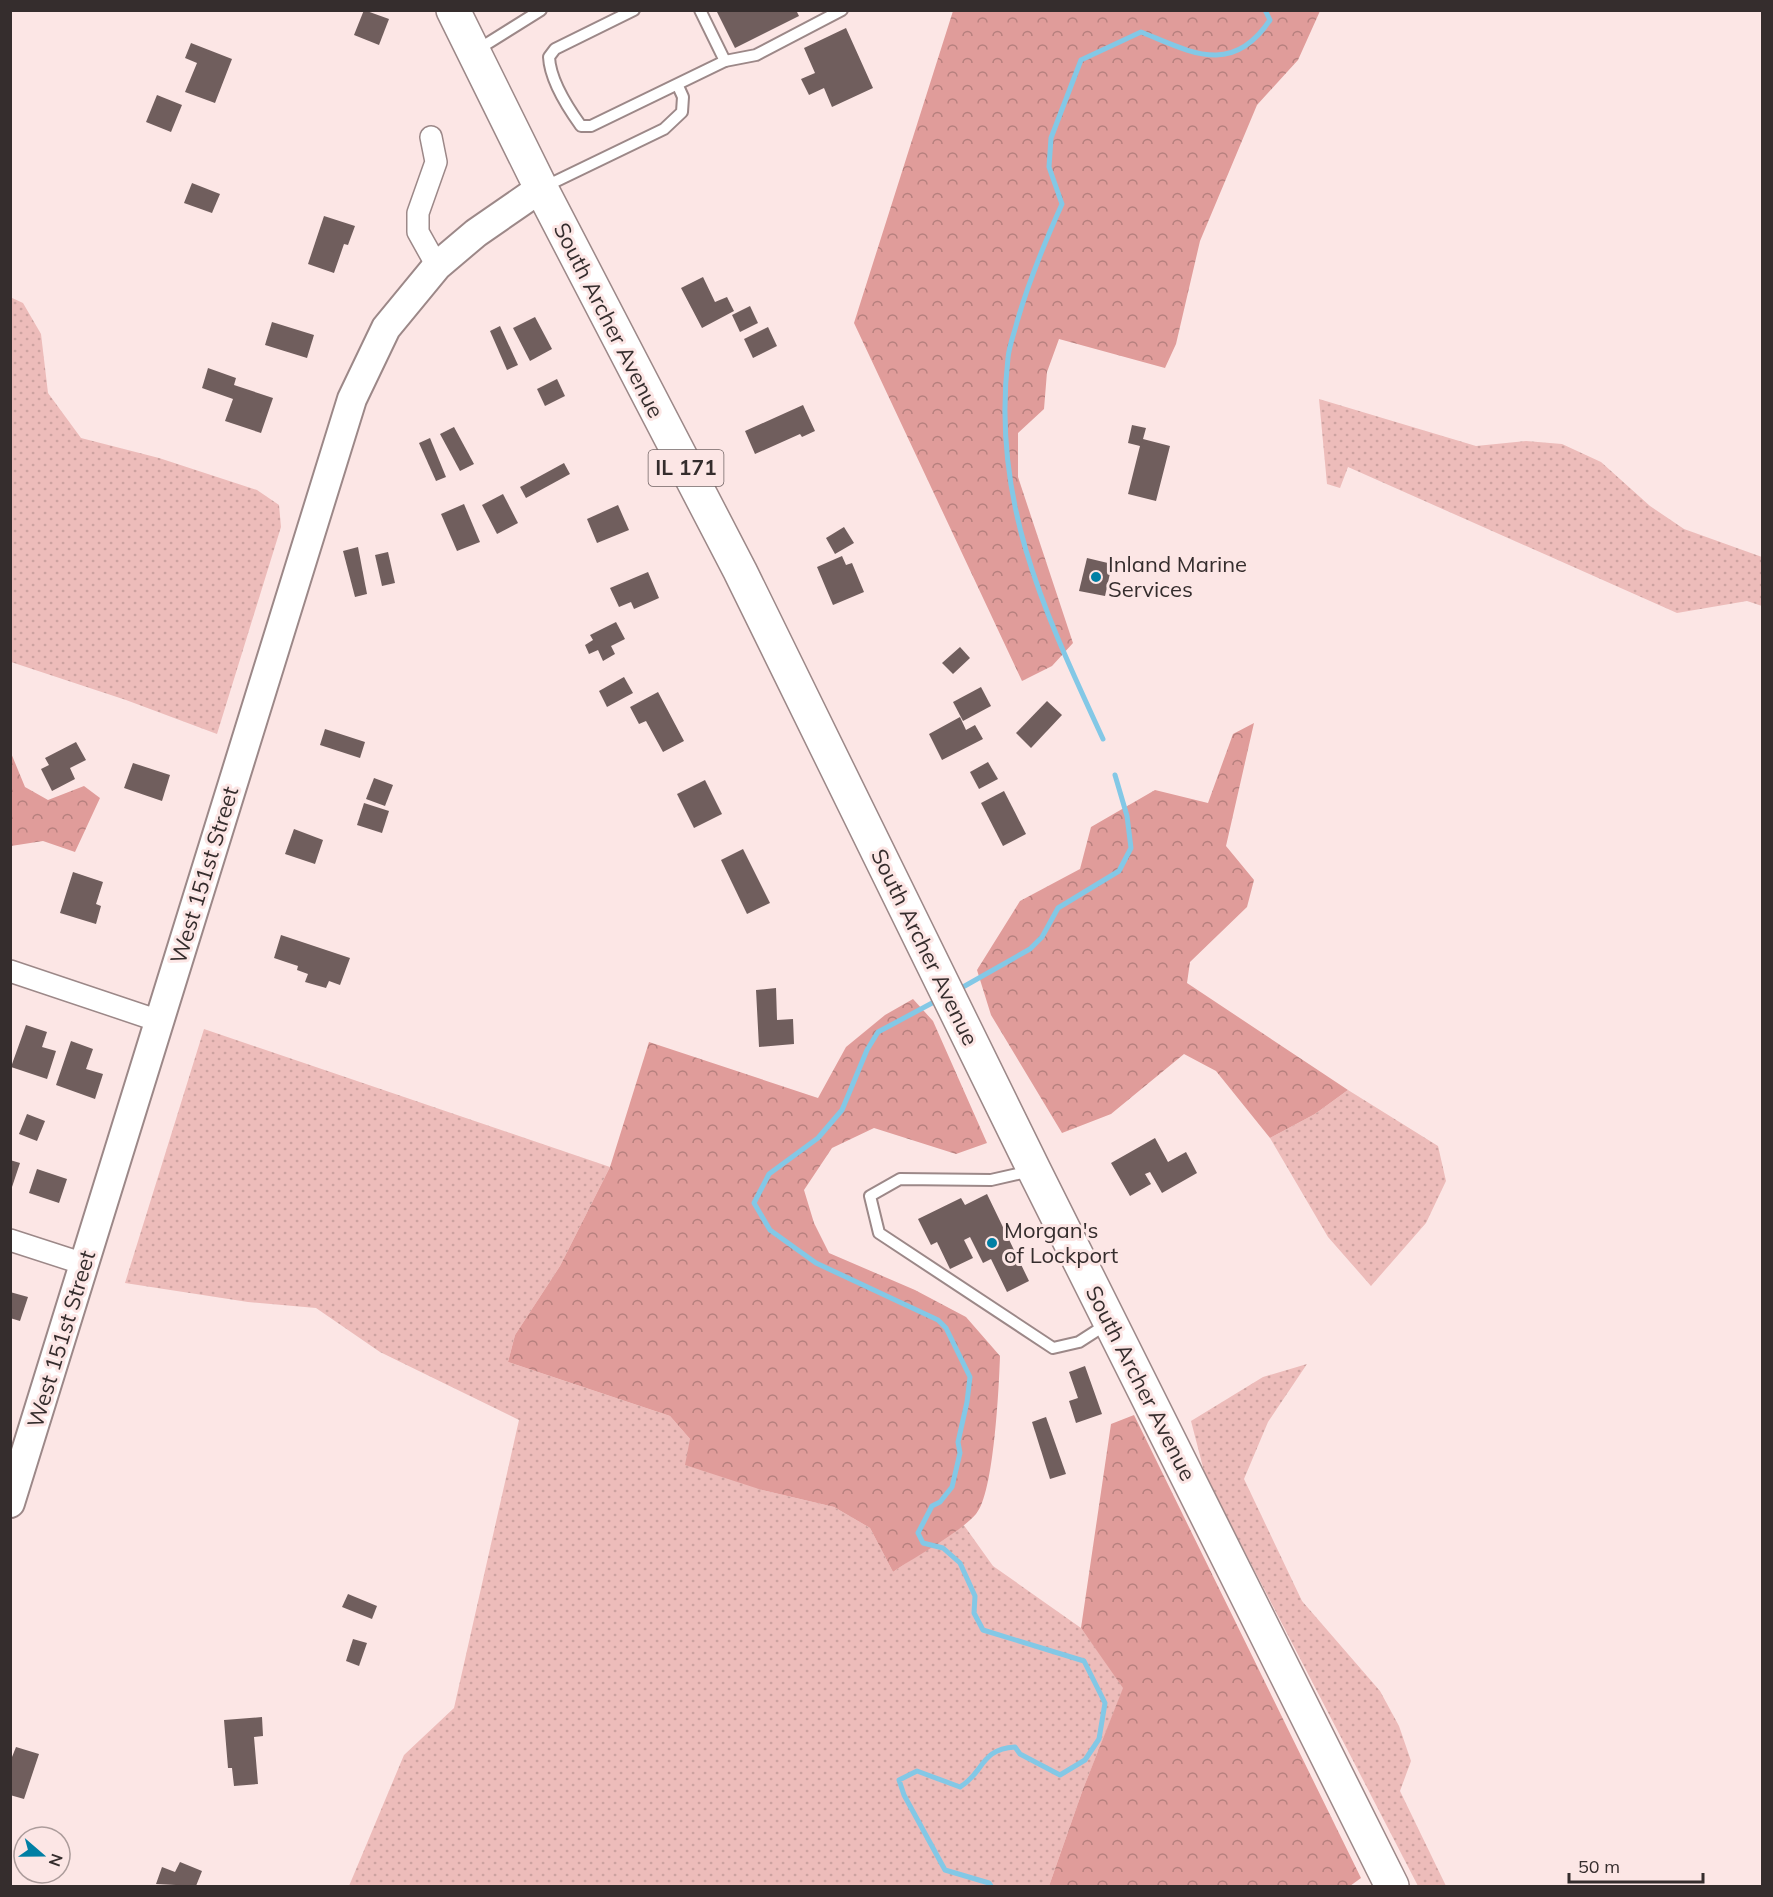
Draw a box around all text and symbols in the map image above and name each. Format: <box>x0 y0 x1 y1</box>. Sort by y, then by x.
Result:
street label: South Archer Avenue <box>548 218 670 422</box>
road number: IL 171 <box>648 450 724 486</box>
place label: Inland Marine Services <box>1108 550 1247 603</box>
marker: Inland Marine Services <box>1089 570 1103 584</box>
street label: West 151st Street <box>164 783 244 967</box>
street label: South Archer Avenue <box>865 844 985 1050</box>
place label: Morgan's of Lockport <box>1004 1216 1119 1269</box>
marker: Morgan's of Lockport <box>985 1236 999 1250</box>
street label: West 151st Street <box>21 1247 101 1431</box>
street label: South Archer Avenue <box>1080 1281 1202 1485</box>
north arrow <box>12 1825 72 1885</box>
scale bar <box>1569 1846 1702 1884</box>
text: N <box>45 1851 68 1869</box>
text: 50 m <box>1578 1855 1620 1878</box>

